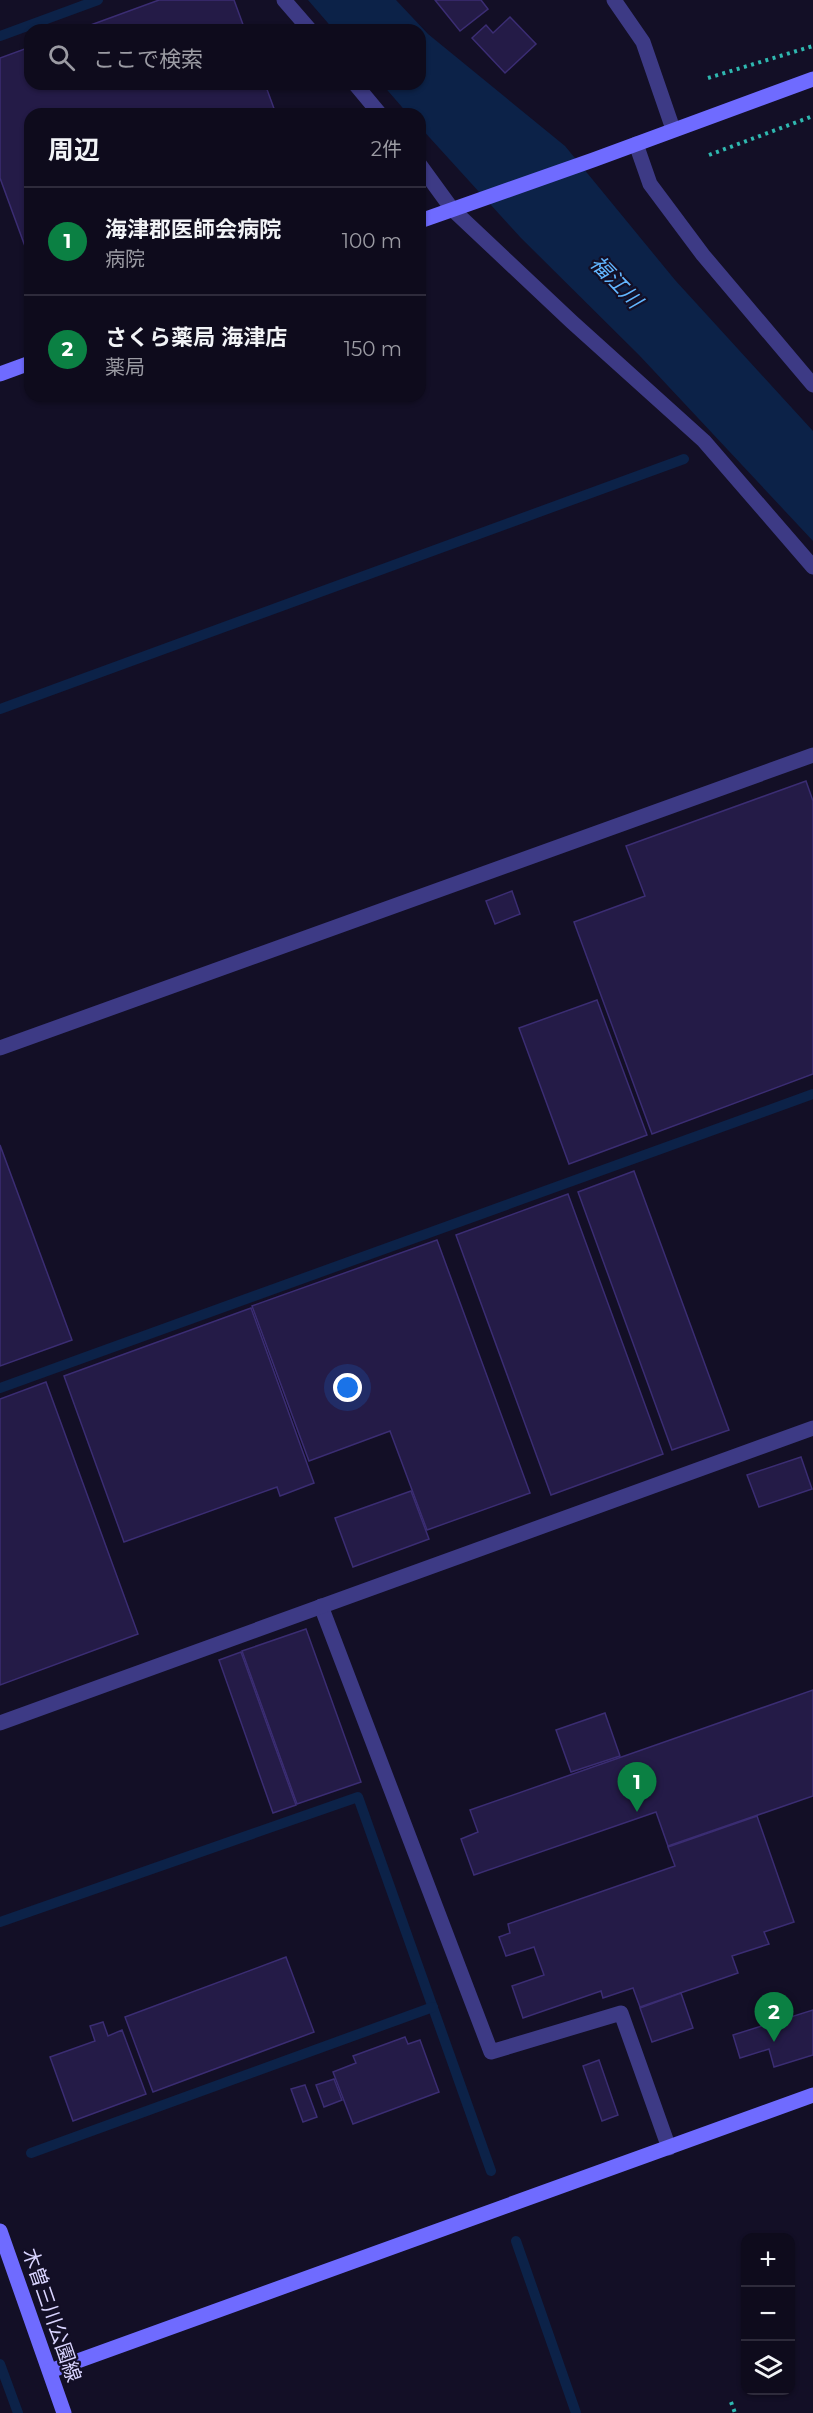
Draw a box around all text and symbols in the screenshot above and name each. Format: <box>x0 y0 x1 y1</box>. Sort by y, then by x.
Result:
search box <box>24 24 426 90</box>
icon: search <box>45 41 78 74</box>
text: ここで検索 <box>93 46 203 73</box>
text: 周辺 <box>48 134 100 166</box>
text: 2件 <box>371 137 402 161</box>
text: 海津郡医師会病院 <box>105 216 281 243</box>
text: 1 <box>64 229 71 253</box>
text: 100 m <box>342 229 402 253</box>
text: 病院 <box>105 247 145 271</box>
water label: 福江川 <box>585 250 649 314</box>
text: さくら薬局 海津店 <box>105 324 287 351</box>
text: 2 <box>62 337 73 361</box>
text: 150 m <box>344 337 402 361</box>
text: 薬局 <box>105 355 145 379</box>
your location <box>333 1373 362 1402</box>
pin: 1 <box>618 1762 656 1812</box>
pin: 2 <box>754 1992 794 2042</box>
map controls <box>741 2233 795 2395</box>
button: + <box>741 2233 795 2287</box>
street label: 木曽三川公園線 <box>18 2245 86 2385</box>
button: − <box>741 2287 795 2341</box>
button: layers <box>741 2341 795 2395</box>

